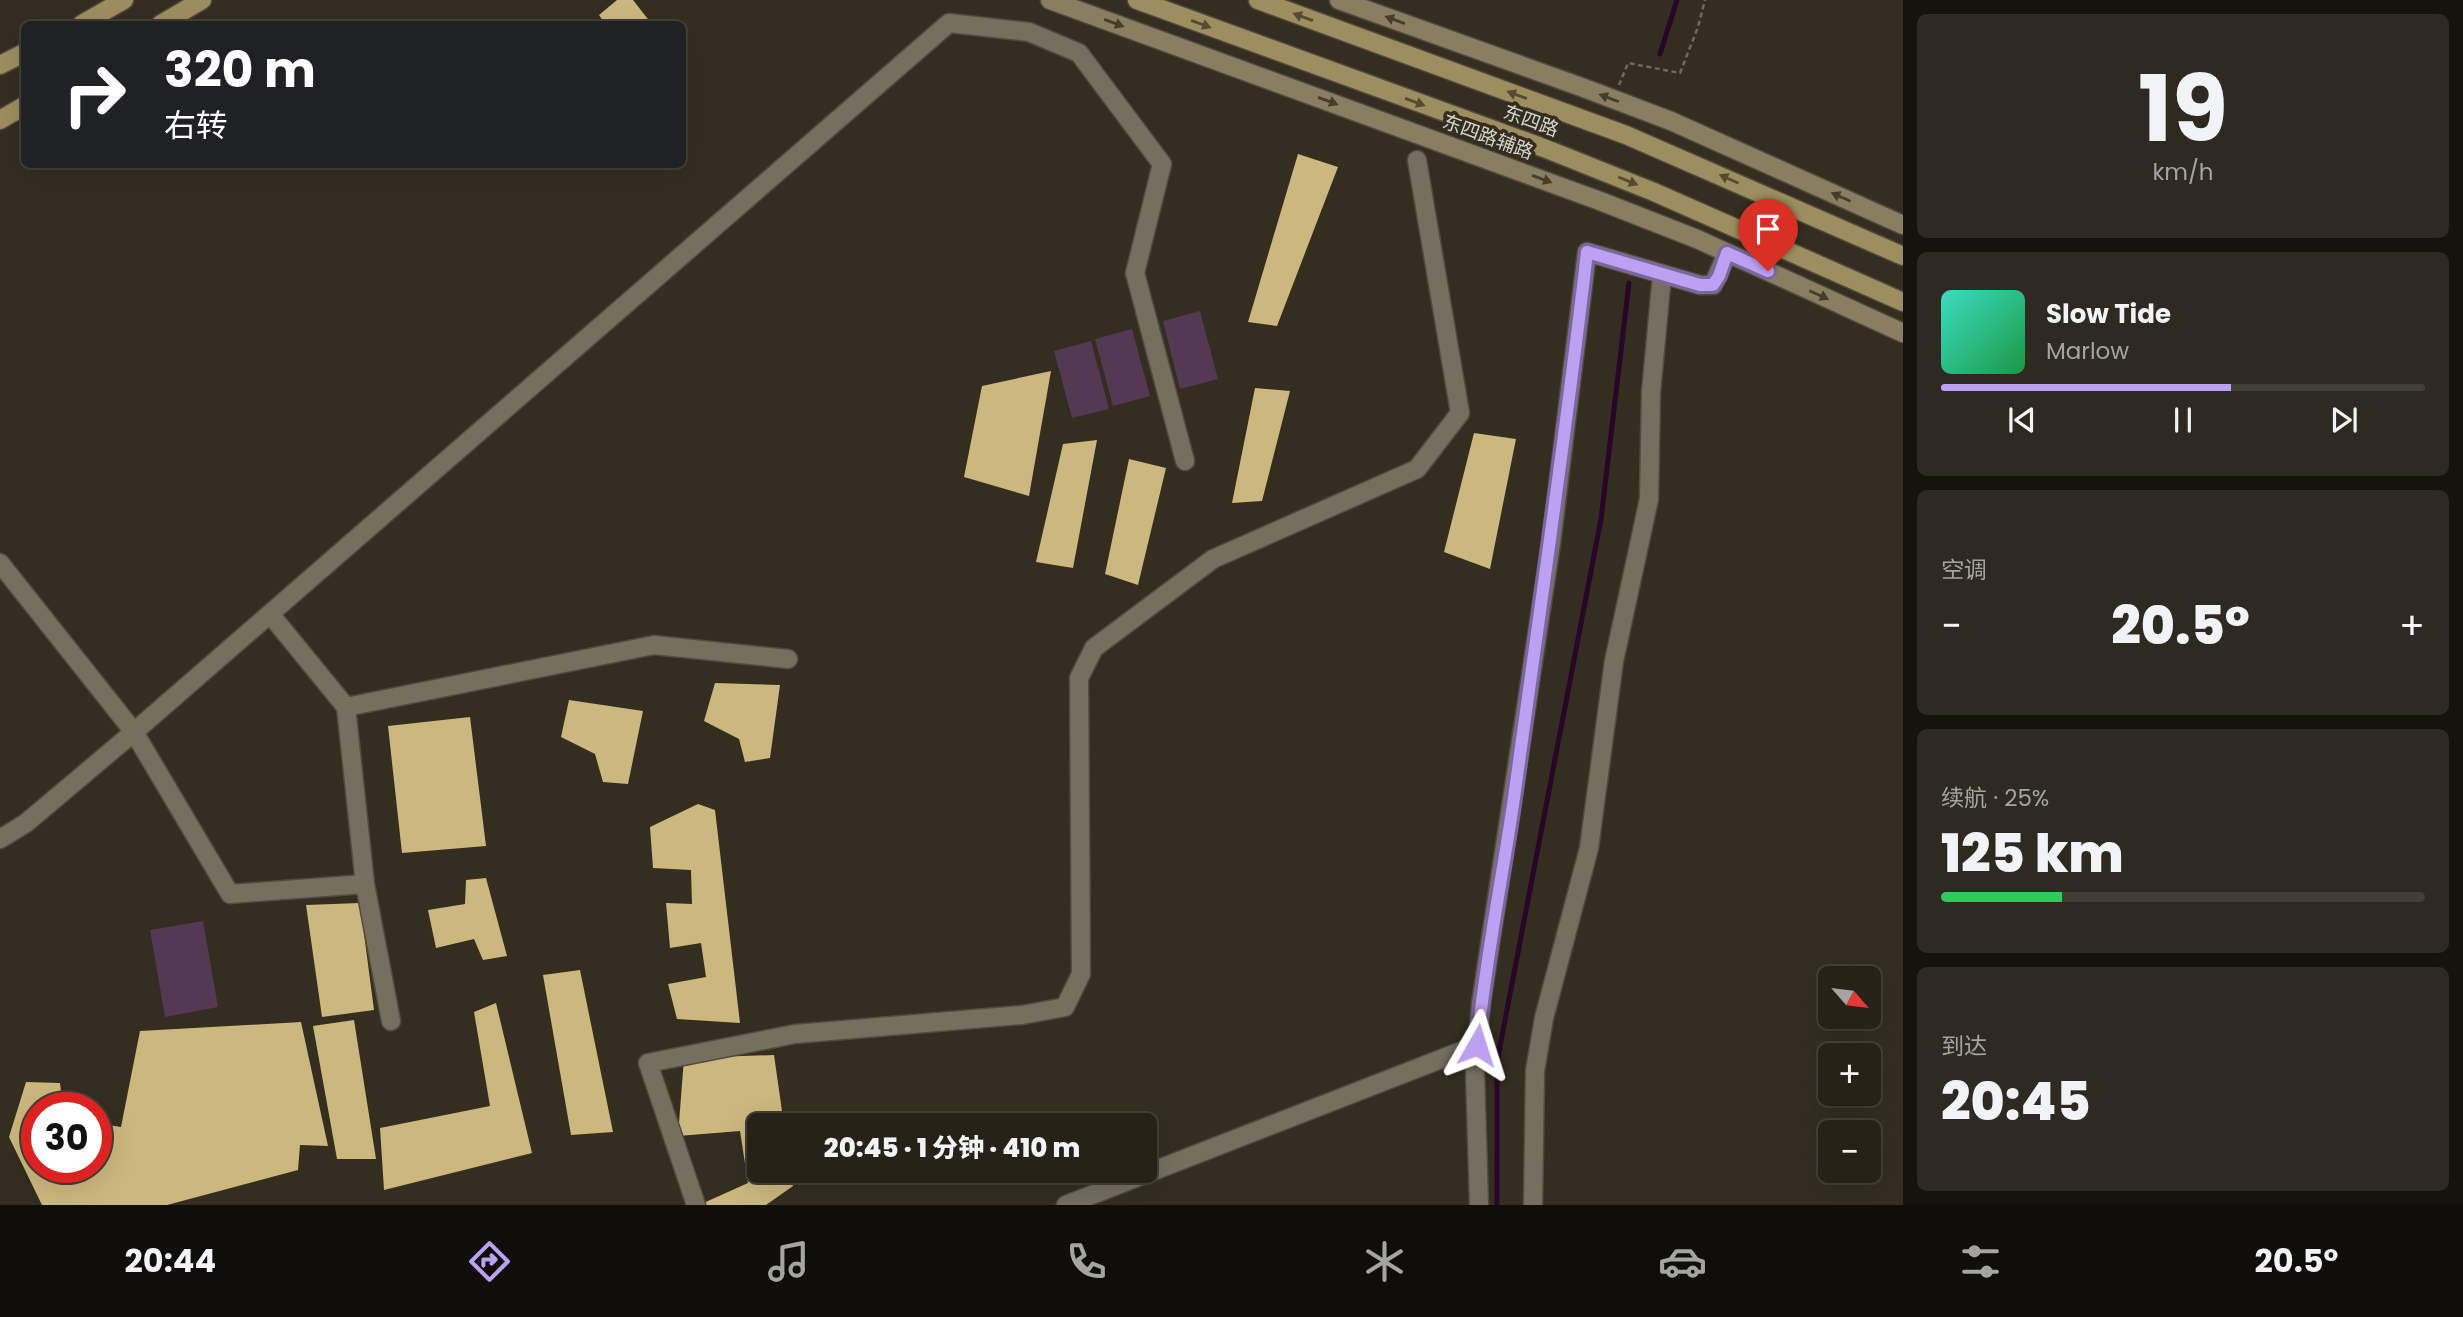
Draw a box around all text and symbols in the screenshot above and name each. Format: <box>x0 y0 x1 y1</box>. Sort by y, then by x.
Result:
one-way arrow <box>1293 11 1314 22</box>
one-way arrow <box>1385 14 1406 25</box>
one-way arrow <box>1104 18 1125 29</box>
one-way arrow <box>1191 18 1212 29</box>
text: 320 m <box>164 36 316 104</box>
text: 19 <box>2138 45 2228 173</box>
icon: right <box>49 49 140 140</box>
one-way arrow <box>1507 89 1528 100</box>
one-way arrow <box>1599 92 1620 103</box>
one-way arrow <box>1317 96 1338 107</box>
one-way arrow <box>1404 97 1425 108</box>
street label: 东四路 <box>1500 99 1562 143</box>
text: 右转 <box>164 103 228 148</box>
street label: 东四路辅路 <box>1439 108 1537 166</box>
text: km/h <box>2152 156 2214 188</box>
one-way arrow <box>1718 173 1739 184</box>
one-way arrow <box>1531 174 1552 185</box>
one-way arrow <box>1618 176 1639 187</box>
one-way arrow <box>1831 191 1851 203</box>
pin <box>1738 199 1798 271</box>
icon: arrive <box>1749 210 1787 248</box>
one-way arrow <box>1809 289 1829 301</box>
text: Slow Tide <box>2046 296 2171 332</box>
text: Marlow <box>2046 335 2129 367</box>
icon: previous <box>2003 401 2041 439</box>
icon: pause <box>2164 401 2202 439</box>
icon: next <box>2325 401 2363 439</box>
text: 空调 <box>1941 554 1987 586</box>
text: 20.5° <box>2111 589 2250 662</box>
text: − <box>1941 599 1962 652</box>
text: + <box>2399 599 2425 652</box>
text: 续航 · 25% <box>1941 782 2049 814</box>
text: 125 km <box>1941 817 2124 890</box>
north arrow <box>1818 966 1881 1029</box>
map controls <box>1818 966 1881 1183</box>
position arrow <box>1440 1008 1514 1082</box>
text: 到达 <box>1941 1030 1987 1062</box>
button: + <box>1818 1043 1881 1106</box>
text: 20:45 <box>1941 1065 2090 1138</box>
speed limit sign: 30 <box>21 1092 112 1183</box>
button: − <box>1818 1120 1881 1183</box>
text: 20:45 · 1 分钟 · 410 m <box>824 1130 1080 1166</box>
icon: directions <box>465 1237 514 1286</box>
icon: music <box>764 1237 813 1286</box>
icon: phone <box>1062 1237 1111 1286</box>
icon: climate <box>1360 1237 1409 1286</box>
icon: car <box>1658 1237 1707 1286</box>
icon: filters <box>1956 1237 2005 1286</box>
text: 20:44 <box>125 1238 216 1283</box>
text: 20.5° <box>2255 1238 2338 1283</box>

